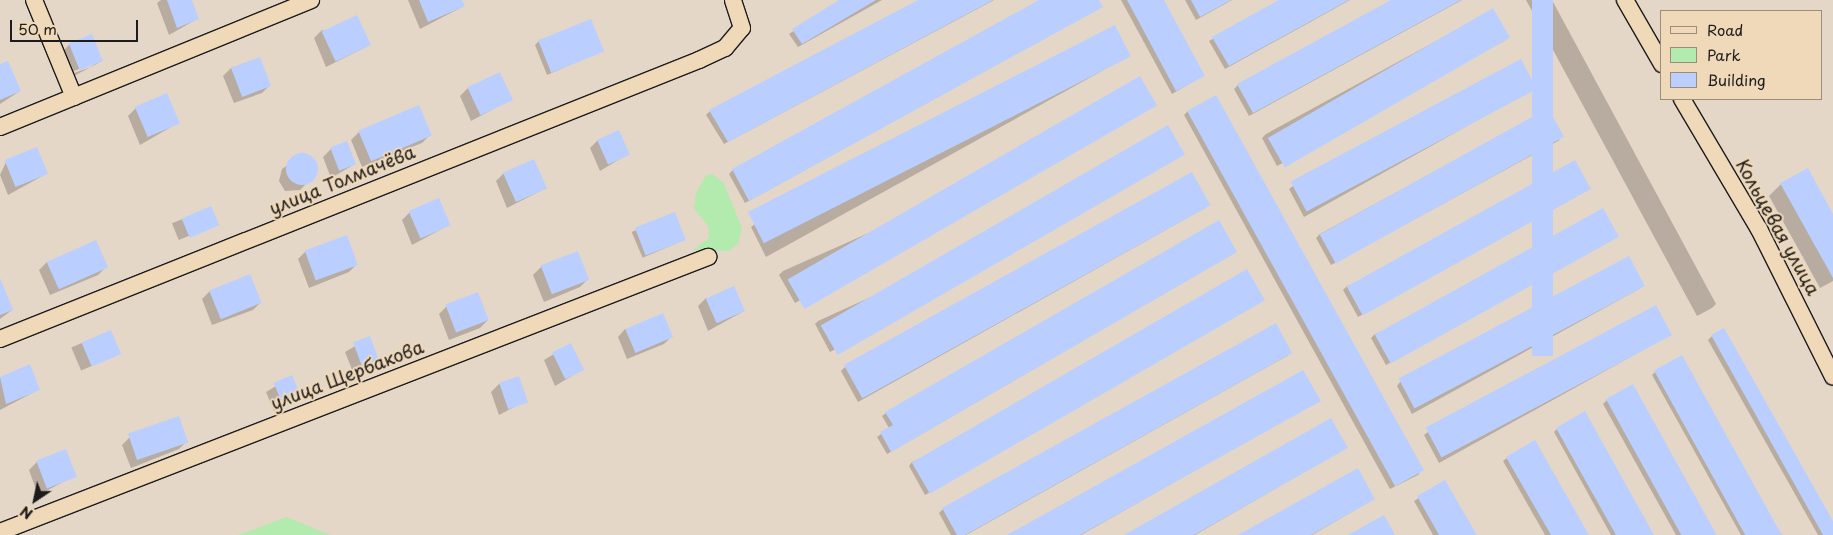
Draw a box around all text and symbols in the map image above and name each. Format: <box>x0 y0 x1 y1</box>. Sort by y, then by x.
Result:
scale bar <box>12 10 140 42</box>
legend <box>1660 10 1823 100</box>
text: 50 m <box>18 17 57 40</box>
text: Road <box>1707 18 1743 41</box>
text: Park <box>1707 43 1741 66</box>
text: Building <box>1707 68 1766 91</box>
street label: улица Толмачёва <box>265 141 419 219</box>
street label: Кольцевая улица <box>1732 155 1824 299</box>
street label: улица Щербакова <box>267 336 427 414</box>
north arrow <box>10 475 60 525</box>
text: N <box>16 501 37 525</box>

